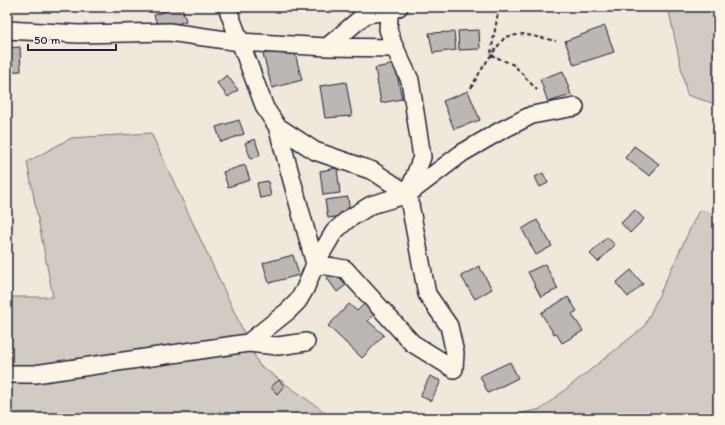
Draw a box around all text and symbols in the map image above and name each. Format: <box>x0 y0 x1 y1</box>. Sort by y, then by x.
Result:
scale bar <box>28 26 116 52</box>
text: 50 m <box>34 33 60 47</box>

